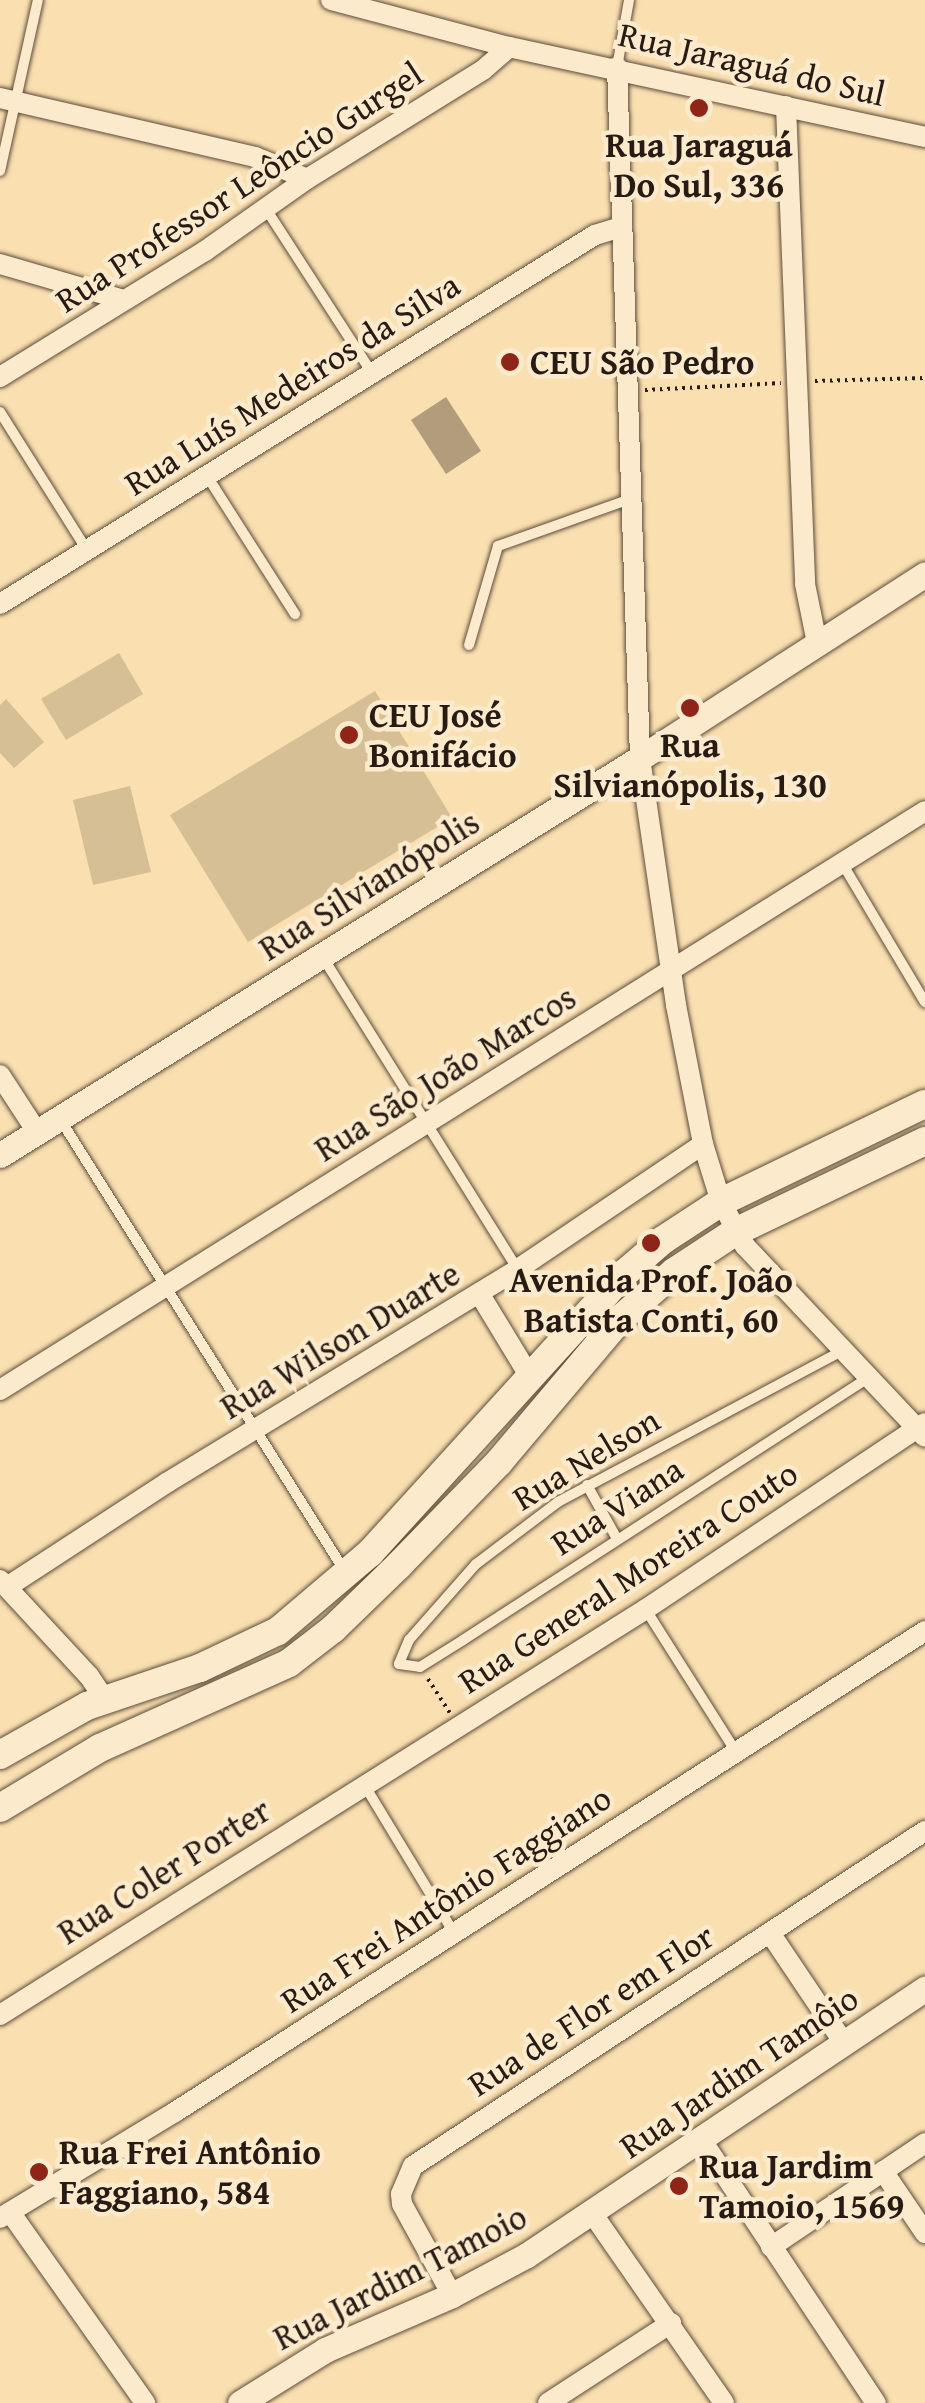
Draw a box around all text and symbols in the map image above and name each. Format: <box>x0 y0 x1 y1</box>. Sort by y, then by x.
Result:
street label: Rua Jaraguá do Sul <box>615 13 889 115</box>
street label: Rua Professor Leôncio Gurgel <box>48 53 430 321</box>
marker: Rua Jaraguá Do Sul, 336 <box>688 97 710 119</box>
place label: Rua Jaraguá Do Sul, 336 <box>605 124 793 206</box>
street label: Rua Luís Medeiros da Silva <box>117 264 467 504</box>
place label: CEU São Pedro <box>530 341 754 383</box>
marker: CEU São Pedro <box>499 351 521 373</box>
place label: CEU José Bonifácio <box>369 694 517 776</box>
marker: Rua Silvianópolis, 130 <box>679 697 701 719</box>
marker: CEU José Bonifácio <box>338 724 360 746</box>
place label: Rua Silvianópolis, 130 <box>553 724 827 806</box>
street label: Rua Silvianópolis <box>251 801 487 969</box>
street label: Rua São João Marcos <box>307 976 583 1170</box>
marker: Avenida Prof. João Batista Conti, 60 <box>640 1232 662 1254</box>
street label: Rua Wilson Duarte <box>213 1252 467 1428</box>
place label: Avenida Prof. João Batista Conti, 60 <box>509 1259 793 1341</box>
street label: Rua Nelson <box>505 1399 667 1519</box>
street label: Rua Viana <box>543 1448 691 1564</box>
street label: Rua General Moreira Couto <box>451 1452 805 1702</box>
street label: Rua Frei Antônio Faggiano <box>273 1776 619 2022</box>
street label: Rua Coler Porter <box>50 1789 278 1953</box>
street label: Rua de Flor em Flor <box>460 1915 722 2105</box>
street label: Rua Jardim Tamôio <box>612 1977 866 2167</box>
place label: Rua Frei Antônio Faggiano, 584 <box>59 2131 321 2213</box>
place label: Rua Jardim Tamoio, 1569 <box>699 2145 904 2227</box>
marker: Rua Frei Antônio Faggiano, 584 <box>28 2161 50 2183</box>
marker: Rua Jardim Tamoio, 1569 <box>668 2175 690 2197</box>
street label: Rua Jardim Tamoio <box>266 2195 534 2359</box>

